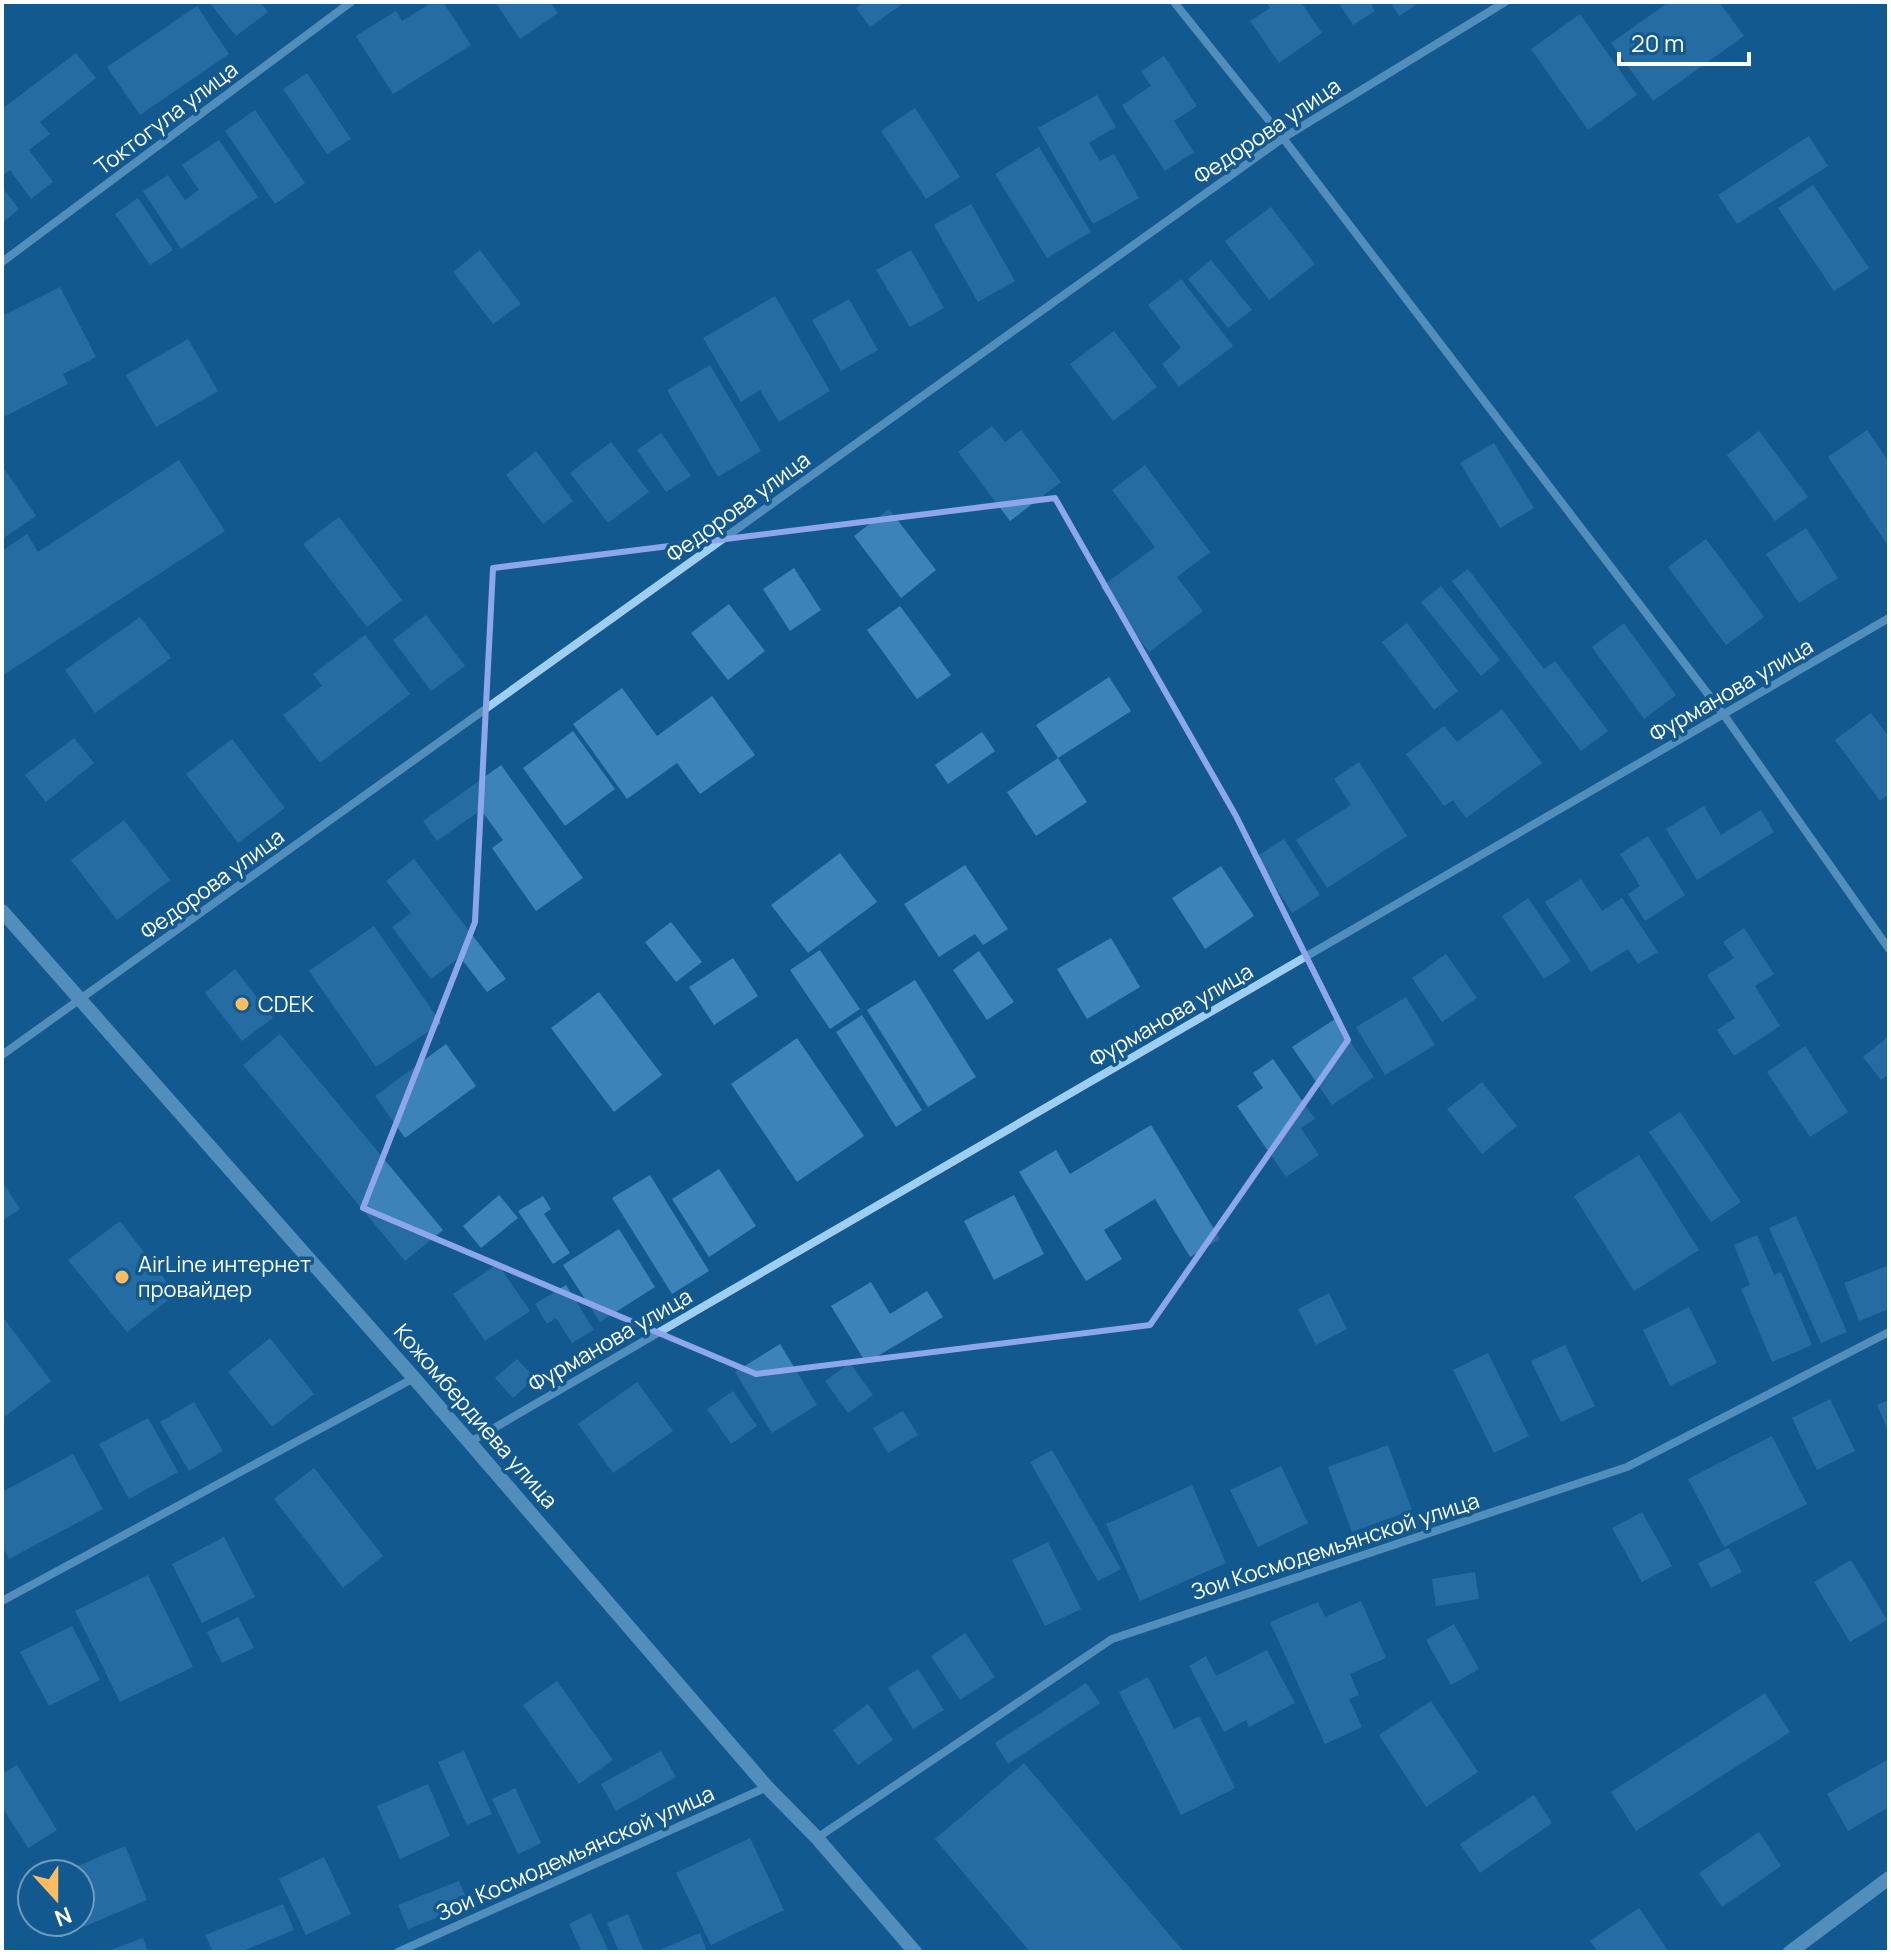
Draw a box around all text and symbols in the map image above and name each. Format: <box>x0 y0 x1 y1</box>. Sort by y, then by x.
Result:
scale bar <box>1619 16 1749 66</box>
text: 20 m <box>1631 26 1684 59</box>
street label: Токтогула улица <box>88 54 244 182</box>
street label: Федорова улица <box>1188 71 1346 191</box>
street label: Федорова улица <box>660 445 816 569</box>
street label: Фурманова улица <box>1644 631 1818 749</box>
street label: Федорова улица <box>134 822 290 946</box>
street label: Фурманова улица <box>1084 956 1258 1074</box>
place label: CDEK <box>258 989 315 1019</box>
marker: CDEK <box>233 995 251 1013</box>
place label: AirLine интернет провайдер <box>138 1249 311 1304</box>
marker: AirLine интернет провайдер <box>113 1268 131 1286</box>
street label: Фурманова улица <box>523 1281 697 1399</box>
street label: Кожомбердиева улица <box>387 1317 565 1515</box>
street label: Зои Космодемьянской улица <box>1187 1485 1483 1607</box>
street label: Зои Космодемьянской улица <box>431 1778 719 1928</box>
north arrow <box>16 1858 96 1938</box>
text: N <box>50 1900 76 1934</box>

